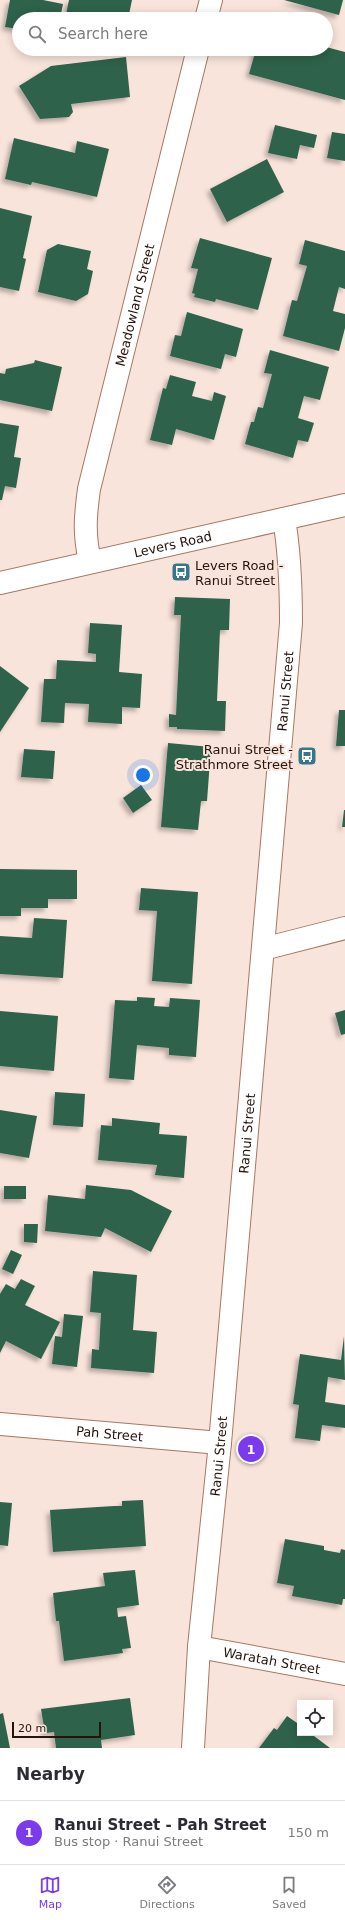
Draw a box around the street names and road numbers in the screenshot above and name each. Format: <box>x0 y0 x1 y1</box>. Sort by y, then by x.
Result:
street label: Meadowland Street <box>112 242 157 368</box>
street label: Levers Road <box>132 528 213 560</box>
street label: Ranui Street <box>274 650 296 732</box>
street label: Ranui Street <box>236 1093 258 1174</box>
street label: Ranui Street <box>207 1415 230 1497</box>
street label: Pah Street <box>75 1423 144 1444</box>
street label: Waratah Street <box>222 1644 321 1677</box>

